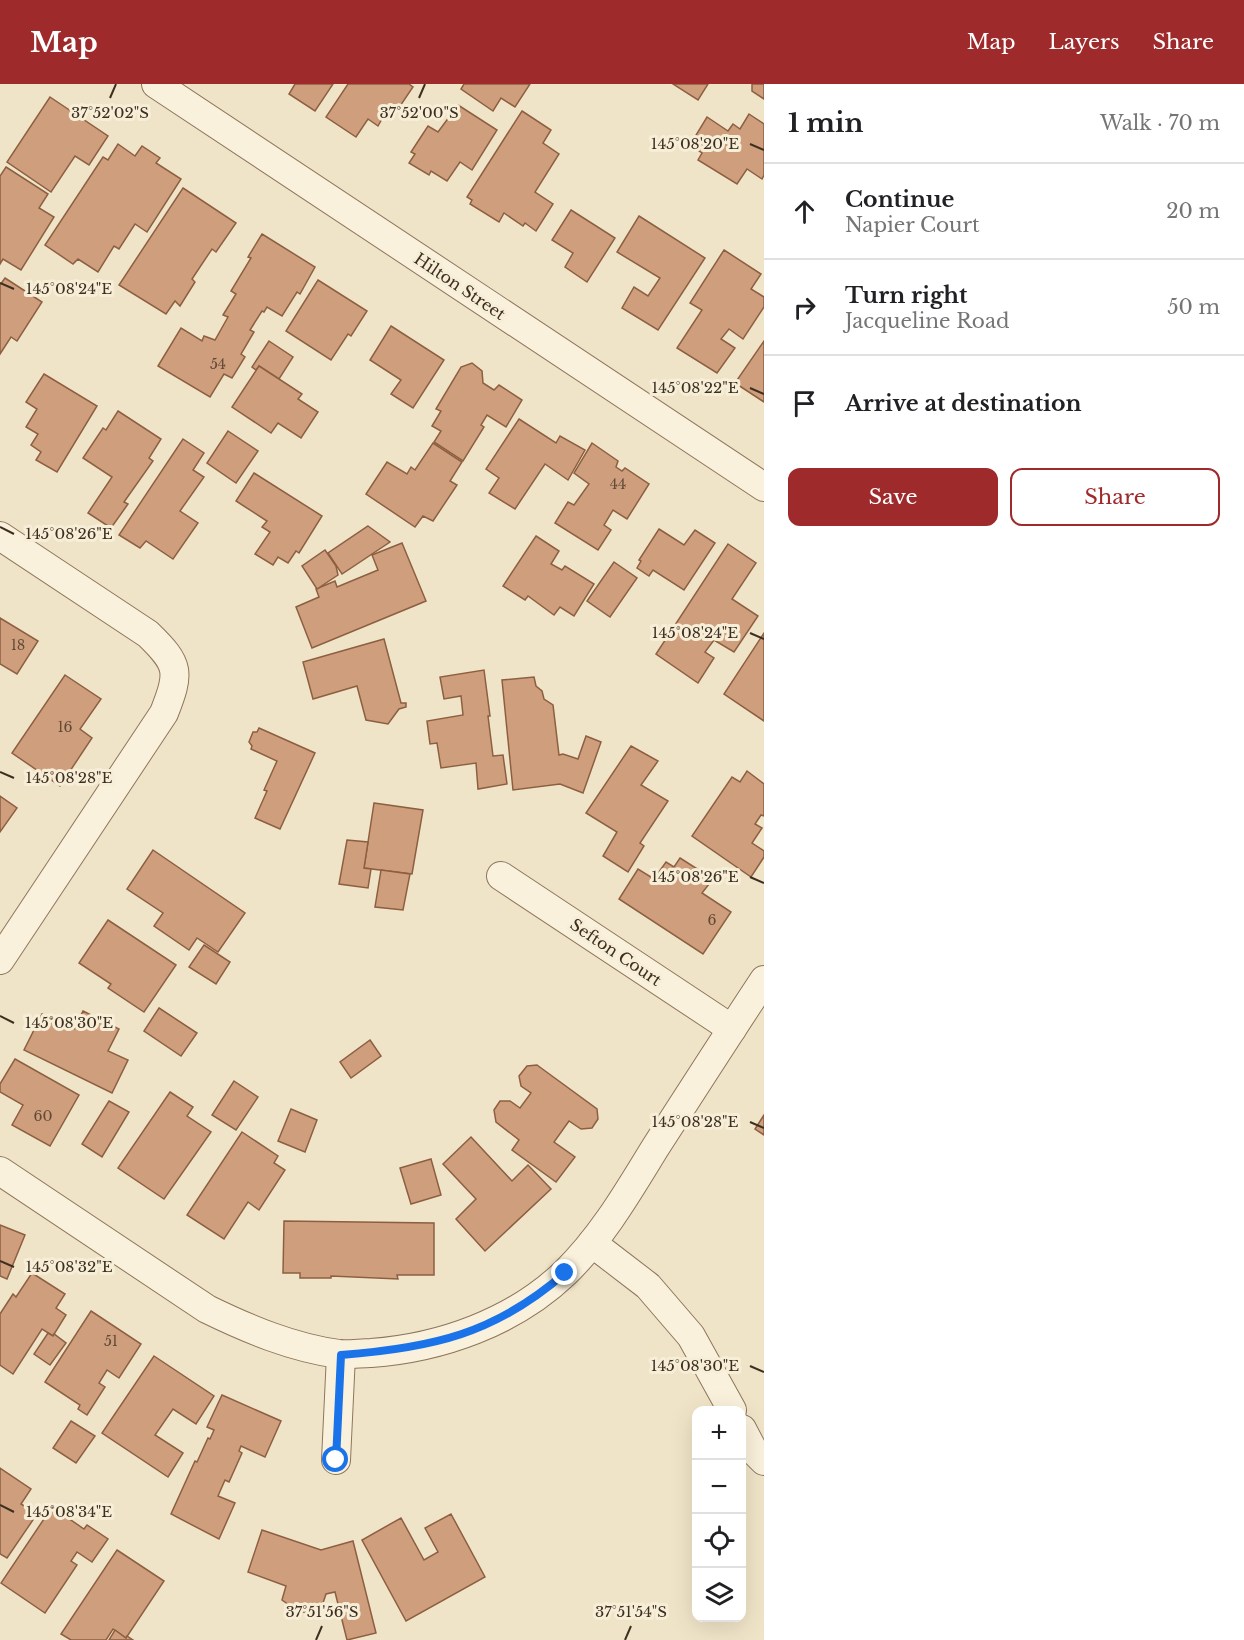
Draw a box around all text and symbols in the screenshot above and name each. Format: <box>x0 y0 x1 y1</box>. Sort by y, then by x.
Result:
text: Map <box>30 25 98 60</box>
text: Map <box>967 29 1016 55</box>
text: Layers <box>1049 29 1120 55</box>
text: Share <box>1153 29 1214 55</box>
text: 37°52'02"S <box>71 103 149 122</box>
text: 37°52'00"S <box>379 103 459 122</box>
text: 1 min <box>788 107 863 139</box>
text: Walk · 70 m <box>1100 111 1220 135</box>
text: 145°08'20"E <box>651 134 739 153</box>
text: Continue <box>845 186 954 213</box>
icon: ahead <box>788 195 821 228</box>
text: 20 m <box>1166 199 1220 223</box>
text: Napier Court <box>845 213 980 237</box>
street label: Hilton Street <box>411 248 509 324</box>
text: 145°08'24"E <box>26 279 112 298</box>
text: Turn right <box>845 282 967 309</box>
icon: right <box>788 291 821 324</box>
text: 50 m <box>1167 295 1220 319</box>
text: Jacqueline Road <box>845 309 1009 333</box>
house number: 54 <box>210 355 226 373</box>
text: 145°08'22"E <box>651 378 739 397</box>
icon: arrive <box>788 387 821 420</box>
text: Arrive at destination <box>845 390 1082 417</box>
button: Save <box>788 468 998 526</box>
button: Share <box>1010 468 1220 526</box>
house number: 44 <box>610 475 626 493</box>
text: 145°08'26"E <box>25 524 113 543</box>
text: 145°08'24"E <box>652 623 738 642</box>
house number: 18 <box>11 636 25 654</box>
house number: 16 <box>57 718 73 736</box>
text: 145°08'28"E <box>26 768 113 787</box>
text: 145°08'26"E <box>651 867 739 886</box>
house number: 6 <box>707 911 717 929</box>
street label: Sefton Court <box>567 914 665 990</box>
text: 145°08'30"E <box>25 1013 113 1032</box>
house number: 60 <box>34 1107 53 1125</box>
text: 145°08'28"E <box>652 1112 739 1131</box>
text: 145°08'32"E <box>25 1257 113 1276</box>
route end <box>551 1259 577 1285</box>
house number: 51 <box>104 1332 118 1350</box>
text: 145°08'30"E <box>651 1356 739 1375</box>
map controls <box>692 1406 746 1622</box>
button: + <box>692 1406 746 1460</box>
route start <box>322 1446 348 1472</box>
button: − <box>692 1460 746 1514</box>
text: 145°08'34"E <box>26 1502 112 1521</box>
button: locate <box>692 1514 746 1568</box>
button: layers <box>692 1568 746 1622</box>
text: 37°51'56"S <box>285 1602 359 1621</box>
text: 37°51'54"S <box>595 1602 667 1621</box>

